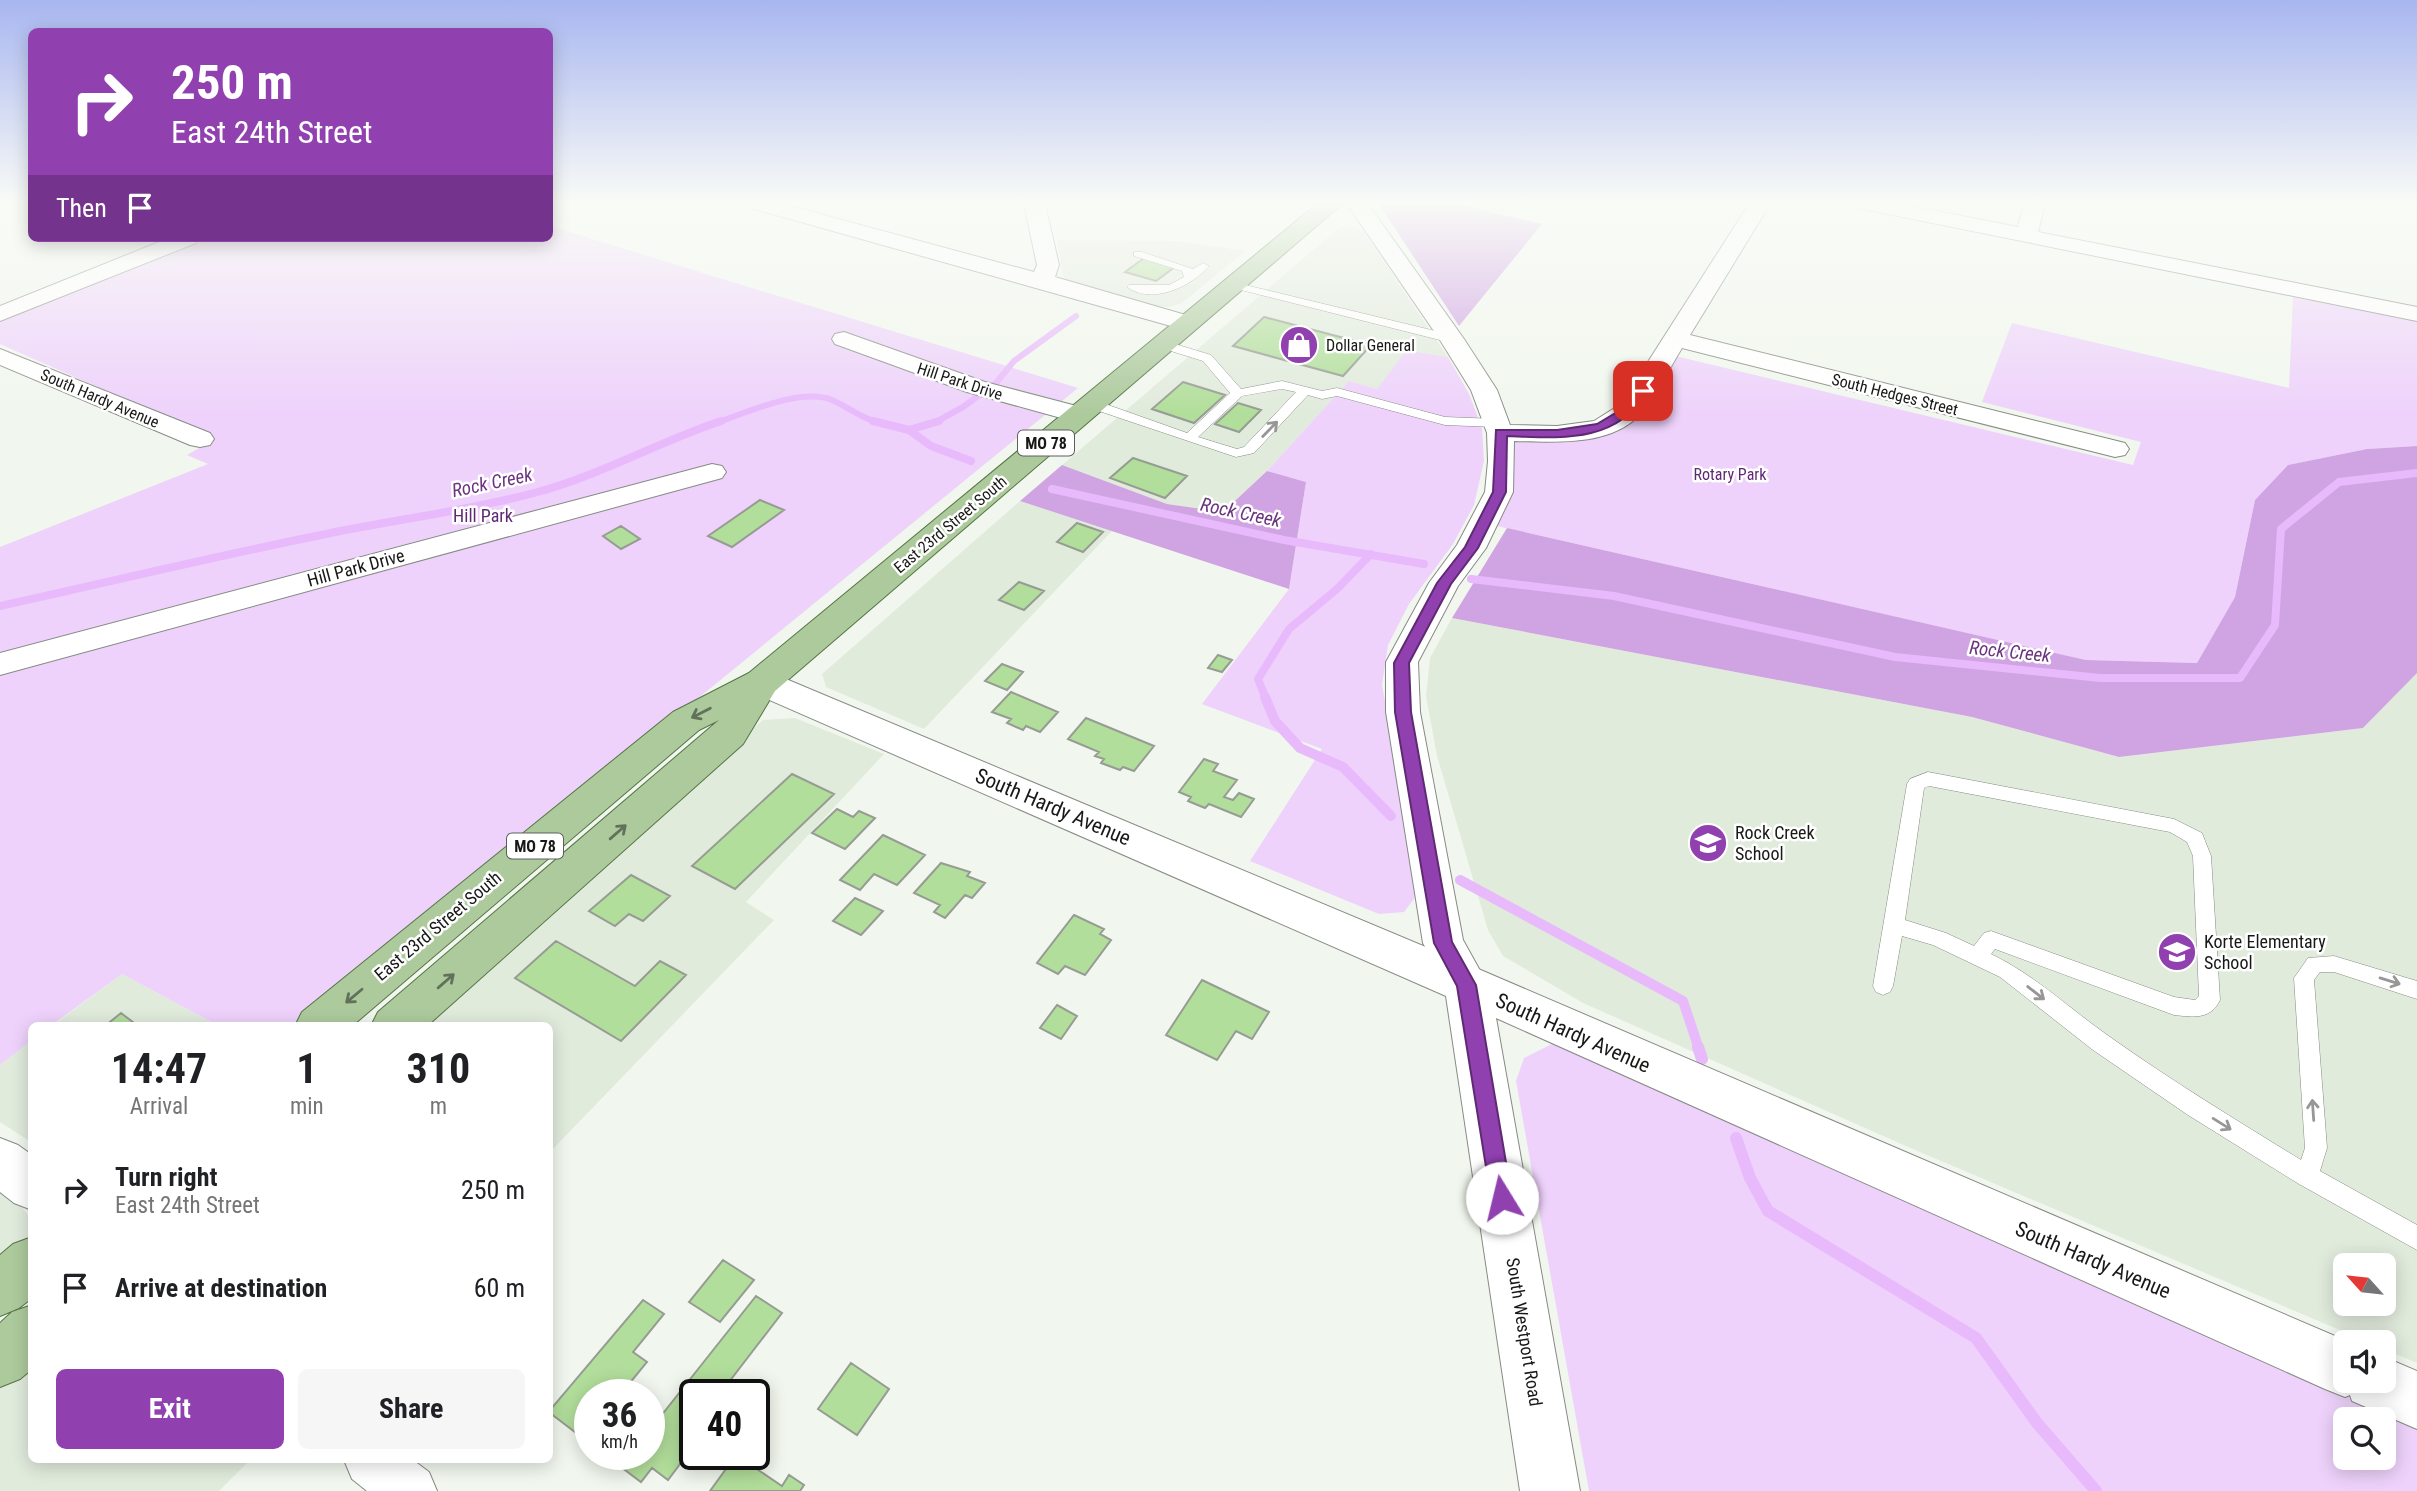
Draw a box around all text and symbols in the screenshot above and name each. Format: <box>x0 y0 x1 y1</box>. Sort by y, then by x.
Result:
text: 250 m <box>171 54 293 111</box>
icon: right <box>56 56 147 147</box>
text: East 24th Street <box>171 113 372 151</box>
icon: arrive <box>121 189 159 227</box>
text: Then <box>56 193 107 223</box>
shop icon: Dollar General <box>1278 324 1320 366</box>
place label: Dollar General <box>1326 336 1415 355</box>
street label: Hill Park Drive <box>915 359 1005 404</box>
pin <box>1613 361 1673 421</box>
street label: South Hardy Avenue <box>38 365 162 432</box>
street label: South Hedges Street <box>1830 370 1960 419</box>
icon: arrive <box>1624 372 1662 410</box>
one-way arrow <box>1261 420 1278 437</box>
road number: MO 78 <box>1018 430 1074 456</box>
water label: Rock Creek <box>450 463 535 502</box>
park label: Rotary Park <box>1694 465 1767 484</box>
street label: East 23rd Street South <box>890 472 1010 577</box>
water label: Rock Creek <box>1199 493 1284 532</box>
park label: Hill Park <box>453 505 513 526</box>
street label: Hill Park Drive <box>305 544 407 591</box>
water label: Rock Creek <box>1968 636 2052 667</box>
one-way arrow <box>691 706 712 720</box>
street label: South Hardy Avenue <box>972 763 1134 851</box>
school or university icon: Rock Creek School <box>1687 822 1729 864</box>
place label: Rock Creek School <box>1735 822 1815 864</box>
one-way arrow <box>608 824 626 840</box>
road number: MO 78 <box>507 834 563 859</box>
street label: East 23rd Street South <box>370 867 505 985</box>
school or university icon: Korte Elementary School <box>2156 931 2198 973</box>
place label: Korte Elementary School <box>2204 931 2326 973</box>
one-way arrow <box>437 973 455 989</box>
one-way arrow <box>2378 976 2400 989</box>
one-way arrow <box>2026 985 2044 1000</box>
one-way arrow <box>346 988 364 1003</box>
street label: South Hardy Avenue <box>1492 988 1654 1078</box>
text: 14:47 <box>111 1044 207 1093</box>
text: 1 <box>296 1044 317 1093</box>
text: 310 <box>406 1044 470 1093</box>
text: Arrival <box>130 1093 188 1120</box>
text: min <box>290 1093 324 1120</box>
text: m <box>430 1093 447 1120</box>
one-way arrow <box>2306 1099 2319 1121</box>
one-way arrow <box>2211 1117 2231 1131</box>
position arrow <box>1465 1161 1539 1235</box>
text: Turn right <box>115 1162 217 1192</box>
icon: right <box>56 1171 94 1209</box>
text: 250 m <box>461 1175 525 1205</box>
text: East 24th Street <box>115 1192 260 1219</box>
street label: South Hardy Avenue <box>2012 1216 2174 1304</box>
north arrow <box>2333 1253 2396 1316</box>
map controls <box>2333 1253 2396 1470</box>
street label: South Westport Road <box>1502 1256 1547 1408</box>
icon: arrive <box>56 1269 94 1307</box>
text: Arrive at destination <box>115 1273 327 1303</box>
text: 60 m <box>474 1273 525 1303</box>
button: sound <box>2333 1330 2396 1393</box>
button: Exit <box>56 1369 284 1449</box>
button: Share <box>298 1369 525 1449</box>
speed limit sign: 40 <box>679 1379 770 1470</box>
text: 36 <box>602 1395 637 1436</box>
button: search <box>2333 1407 2396 1470</box>
text: km/h <box>601 1431 638 1452</box>

